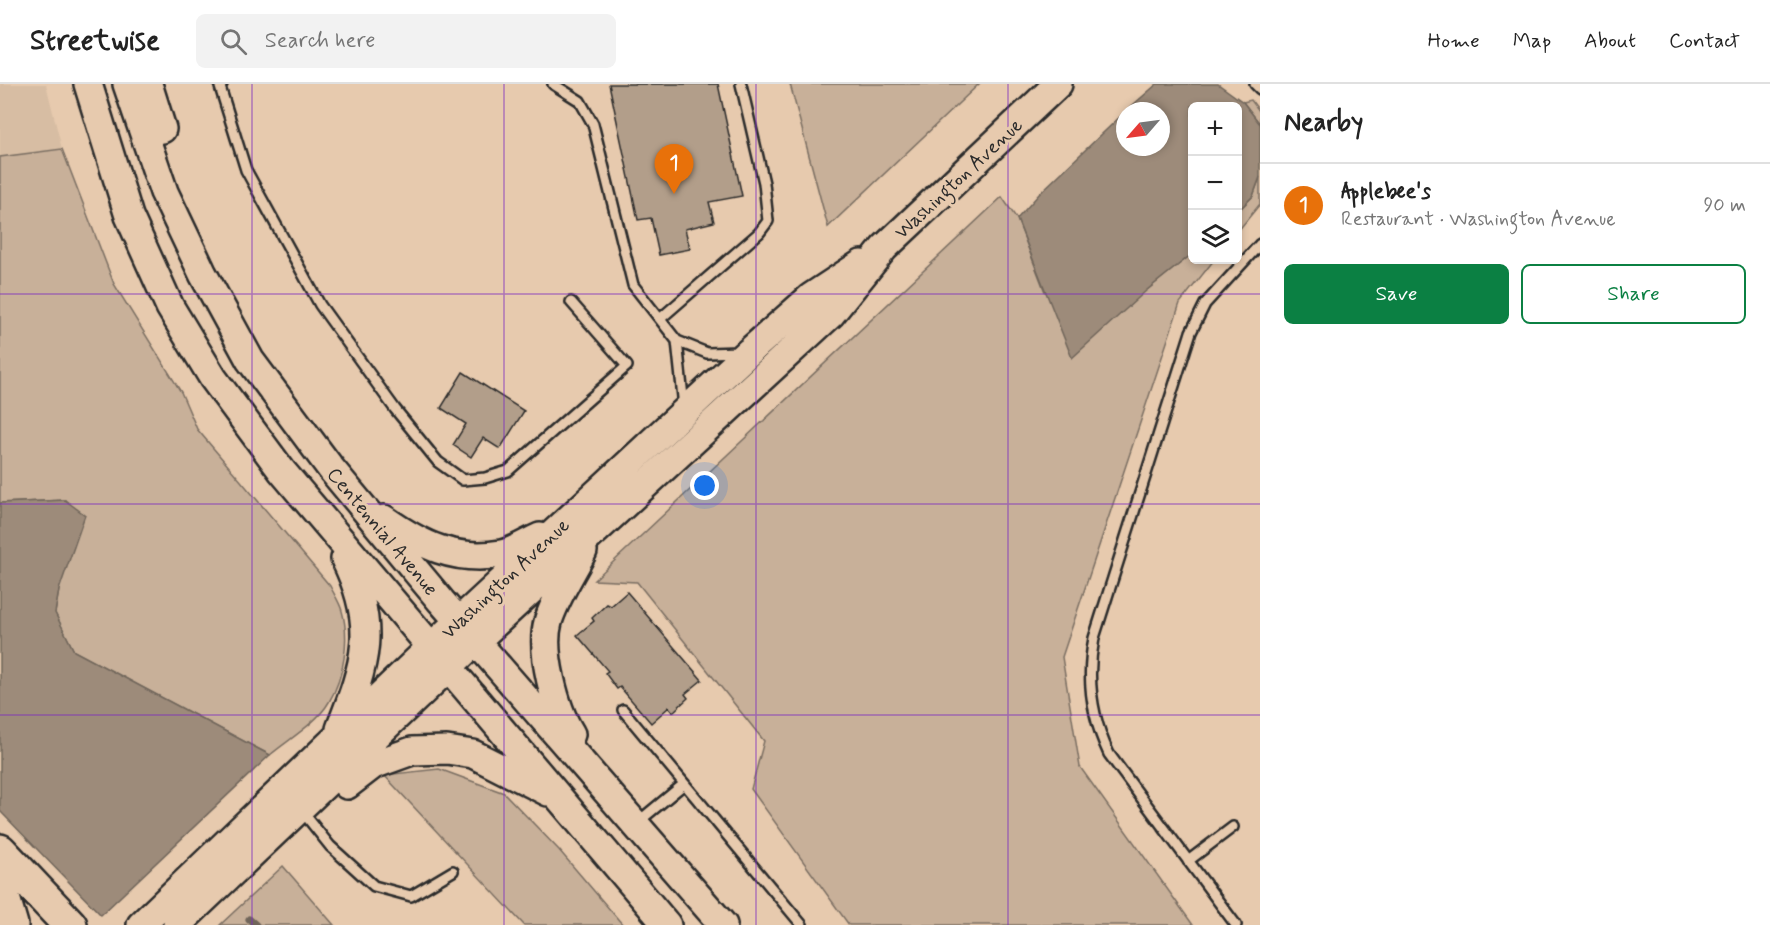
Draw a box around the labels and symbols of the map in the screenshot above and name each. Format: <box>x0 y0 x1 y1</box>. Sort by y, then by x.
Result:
north arrow <box>1116 102 1170 156</box>
street label: Washington Avenue <box>889 113 1030 247</box>
pin: 1 <box>654 144 694 194</box>
street label: Centennial Avenue <box>320 462 444 602</box>
your location <box>690 471 719 500</box>
street label: Washington Avenue <box>436 513 577 647</box>

